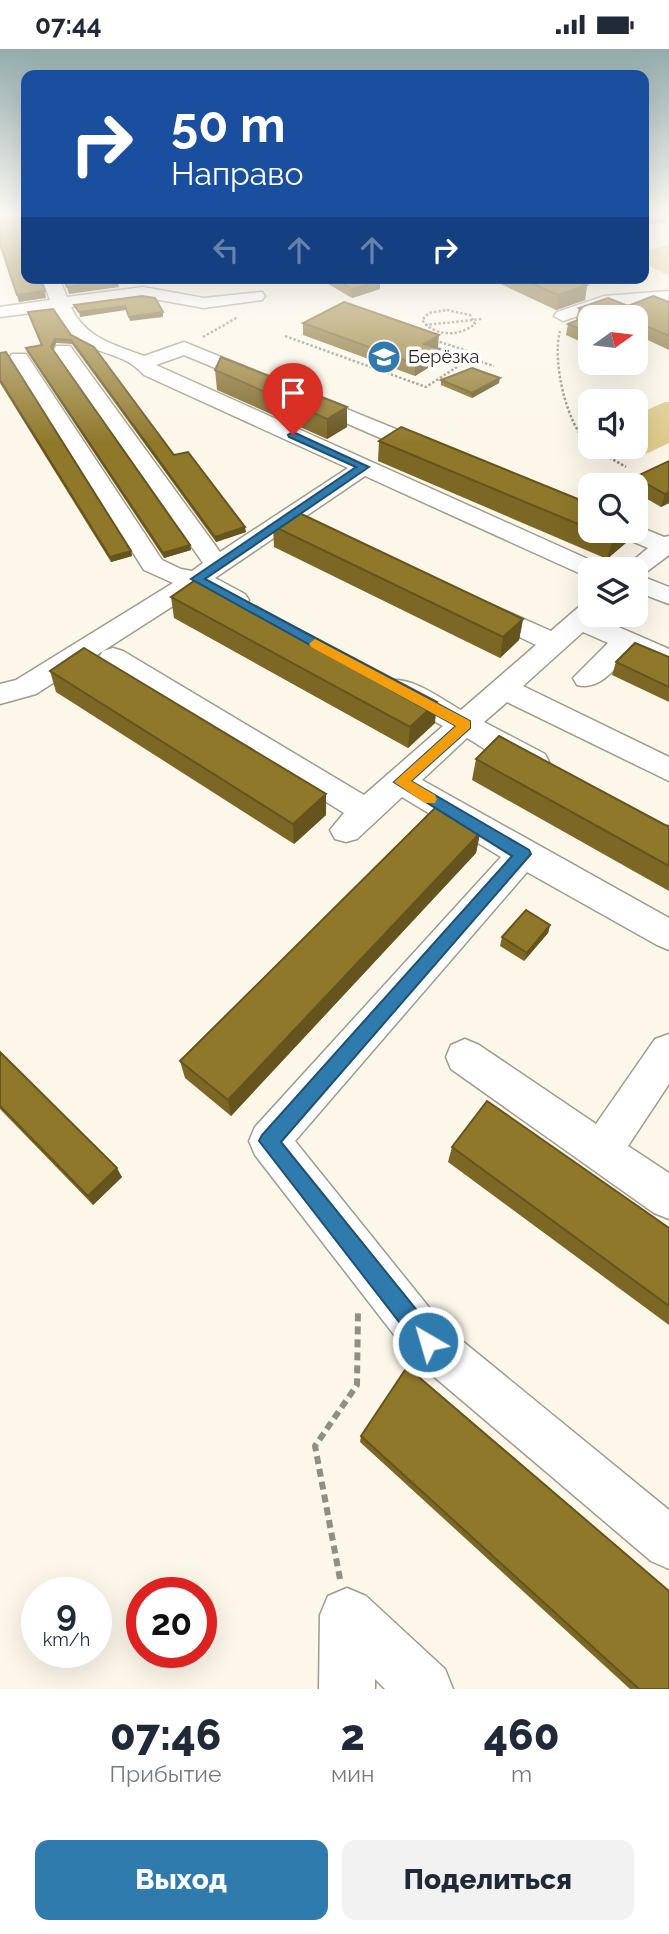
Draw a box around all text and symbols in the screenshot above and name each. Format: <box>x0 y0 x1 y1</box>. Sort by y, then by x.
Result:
text: 07:44 <box>35 10 102 40</box>
text: 50 m <box>171 96 286 153</box>
icon: right <box>56 98 147 189</box>
text: Направо <box>171 155 303 192</box>
icon: left <box>207 231 245 269</box>
icon: ahead <box>280 231 318 269</box>
icon: ahead <box>353 231 391 269</box>
icon: right <box>426 231 464 269</box>
north arrow <box>578 305 648 375</box>
map controls <box>578 305 648 627</box>
school or university icon: Берёзка <box>365 338 403 376</box>
place label: Берёзка <box>408 346 479 367</box>
pin <box>263 363 323 435</box>
icon: arrive <box>274 374 312 412</box>
button: sound <box>578 389 648 459</box>
button: search <box>578 473 648 543</box>
button: layers <box>578 557 648 627</box>
position arrow <box>391 1305 465 1379</box>
speed limit sign: 20 <box>126 1577 217 1668</box>
text: 9 <box>56 1593 77 1634</box>
text: km/h <box>43 1629 90 1650</box>
text: 07:46 <box>110 1711 221 1760</box>
text: 2 <box>341 1711 365 1760</box>
text: 460 <box>484 1711 559 1760</box>
text: Прибытие <box>110 1760 222 1787</box>
text: мин <box>331 1760 374 1787</box>
text: m <box>511 1760 532 1787</box>
button: Выход <box>35 1840 328 1920</box>
button: Поделиться <box>342 1840 634 1920</box>

